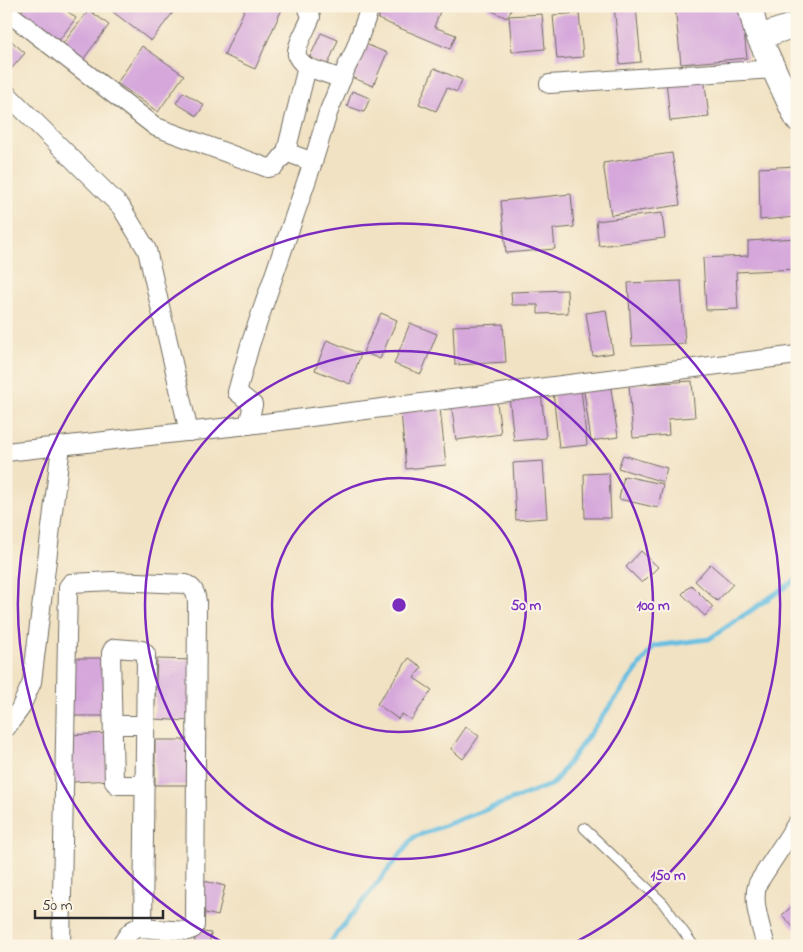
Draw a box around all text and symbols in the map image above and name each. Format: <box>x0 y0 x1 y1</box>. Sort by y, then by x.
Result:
text: 50 m <box>511 595 542 617</box>
text: 100 m <box>636 595 670 617</box>
centre of rings <box>390 596 408 614</box>
text: 150 m <box>650 865 686 887</box>
scale bar <box>35 887 162 919</box>
text: 50 m <box>42 895 73 917</box>

